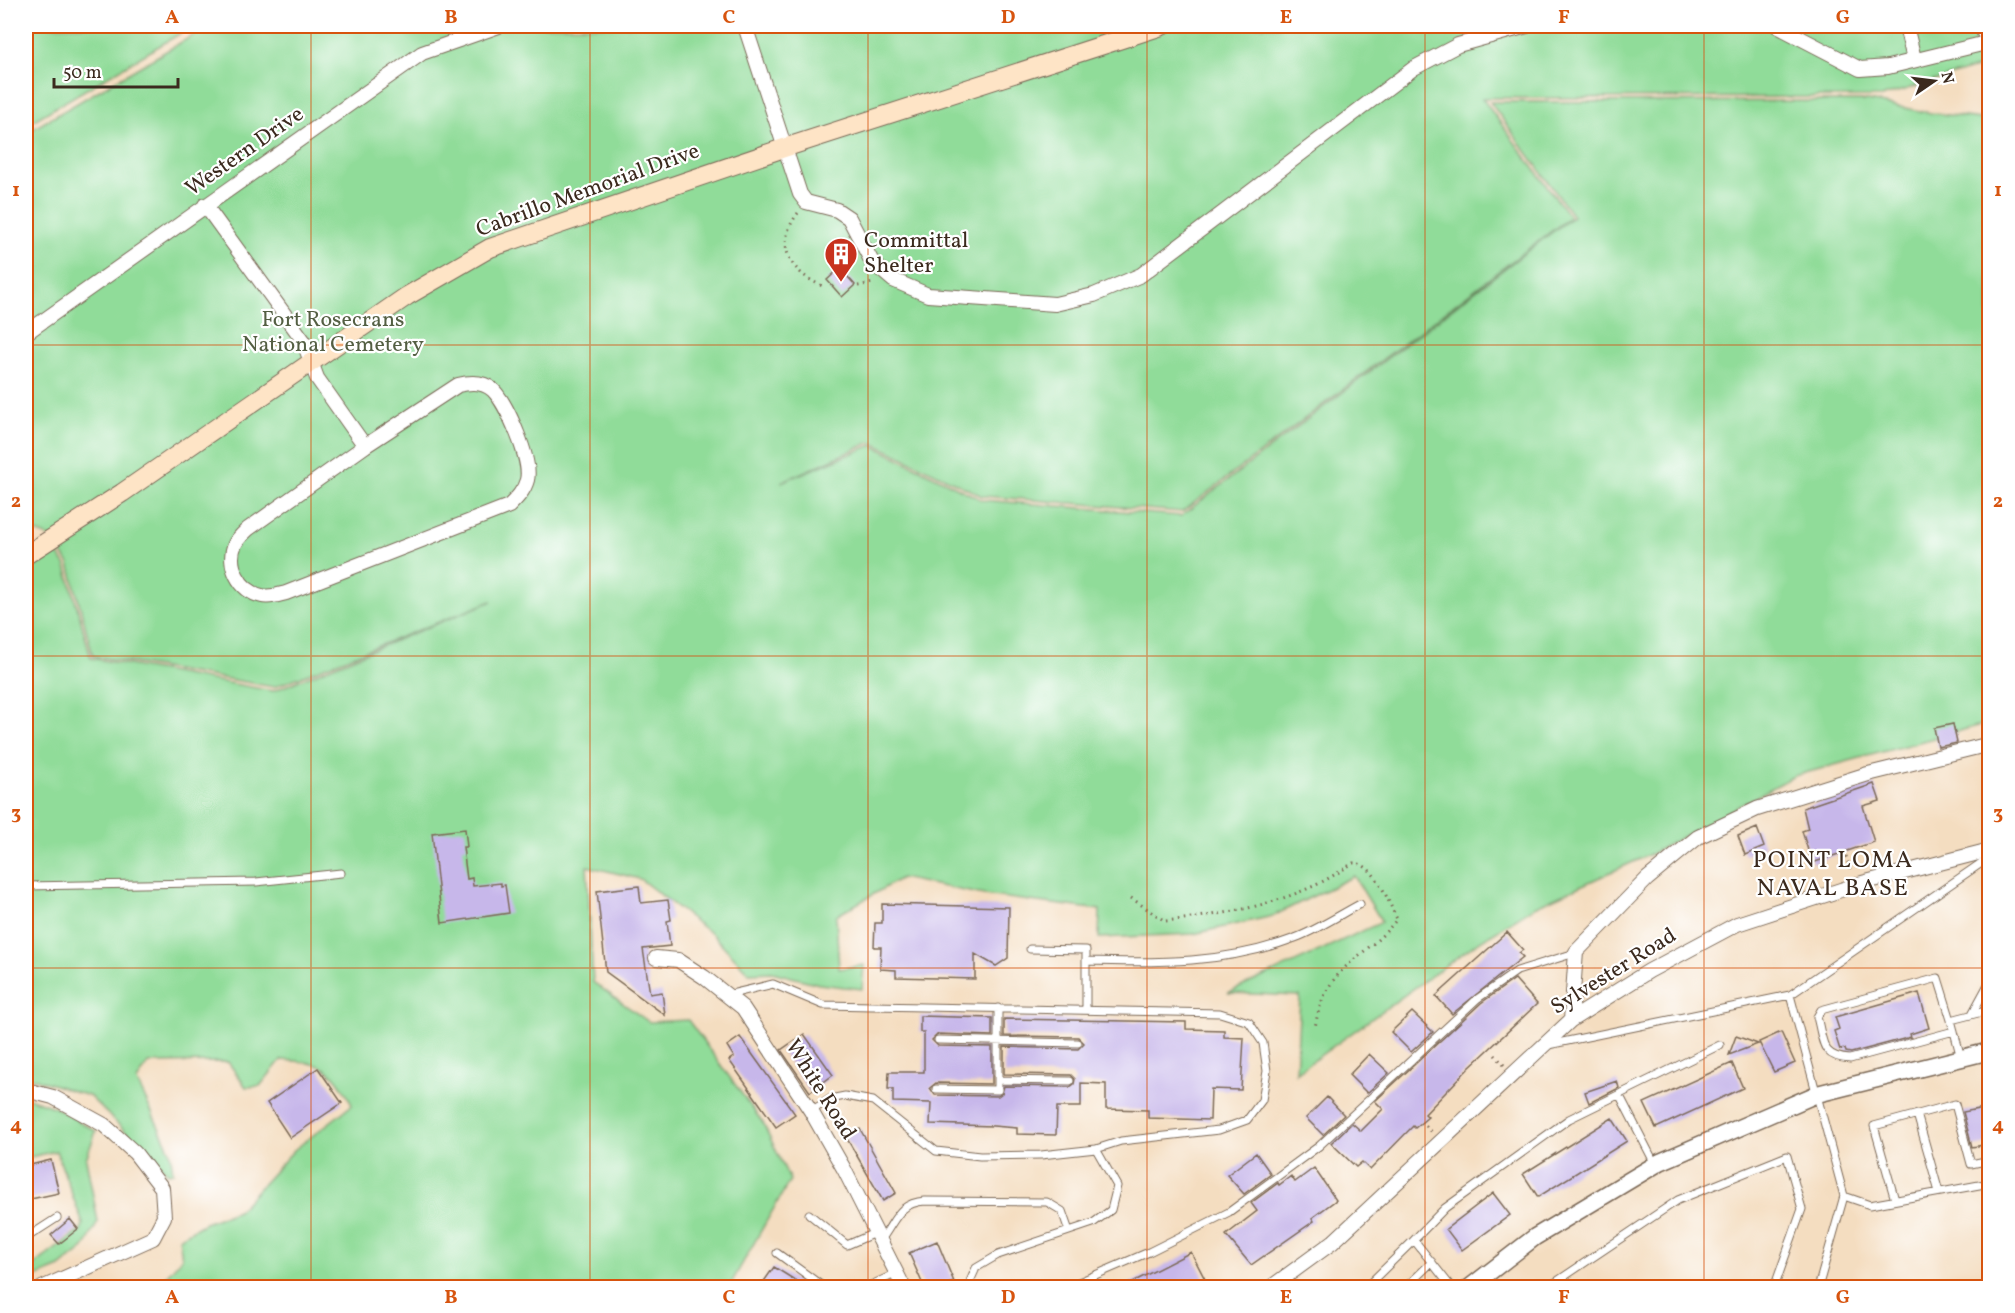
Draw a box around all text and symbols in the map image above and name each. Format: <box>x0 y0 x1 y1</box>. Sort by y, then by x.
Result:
text: A <box>165 4 179 32</box>
text: B <box>444 4 458 32</box>
text: C <box>723 4 736 32</box>
text: D <box>1001 4 1015 32</box>
text: E <box>1280 4 1292 32</box>
text: F <box>1558 4 1570 32</box>
text: G <box>1836 4 1850 32</box>
scale bar <box>54 51 178 89</box>
north arrow <box>1904 51 1964 111</box>
text: 50 m <box>63 61 102 86</box>
text: N <box>1935 70 1959 87</box>
street label: Western Drive <box>179 100 311 204</box>
street label: Cabrillo Memorial Drive <box>472 136 704 246</box>
text: 1 <box>12 177 20 205</box>
text: 1 <box>1994 177 2002 205</box>
place label: Committal Shelter <box>864 226 968 282</box>
building icon: Committal Shelter <box>823 236 859 283</box>
park label: Fort Rosecrans National Cemetery <box>242 305 424 361</box>
text: 2 <box>11 488 21 516</box>
text: 2 <box>1993 488 2003 516</box>
text: 3 <box>11 800 21 828</box>
text: 3 <box>1993 800 2003 828</box>
district label: POINT LOMA NAVAL BASE <box>1752 844 1914 906</box>
street label: Sylvester Road <box>1545 921 1683 1023</box>
street label: White Road <box>777 1034 863 1146</box>
text: 4 <box>10 1112 22 1140</box>
text: 4 <box>1992 1112 2004 1140</box>
text: A <box>165 1284 179 1312</box>
text: B <box>444 1284 458 1312</box>
text: C <box>723 1284 736 1312</box>
text: D <box>1001 1284 1015 1312</box>
text: E <box>1280 1284 1292 1312</box>
text: F <box>1558 1284 1570 1312</box>
text: G <box>1836 1284 1850 1312</box>

